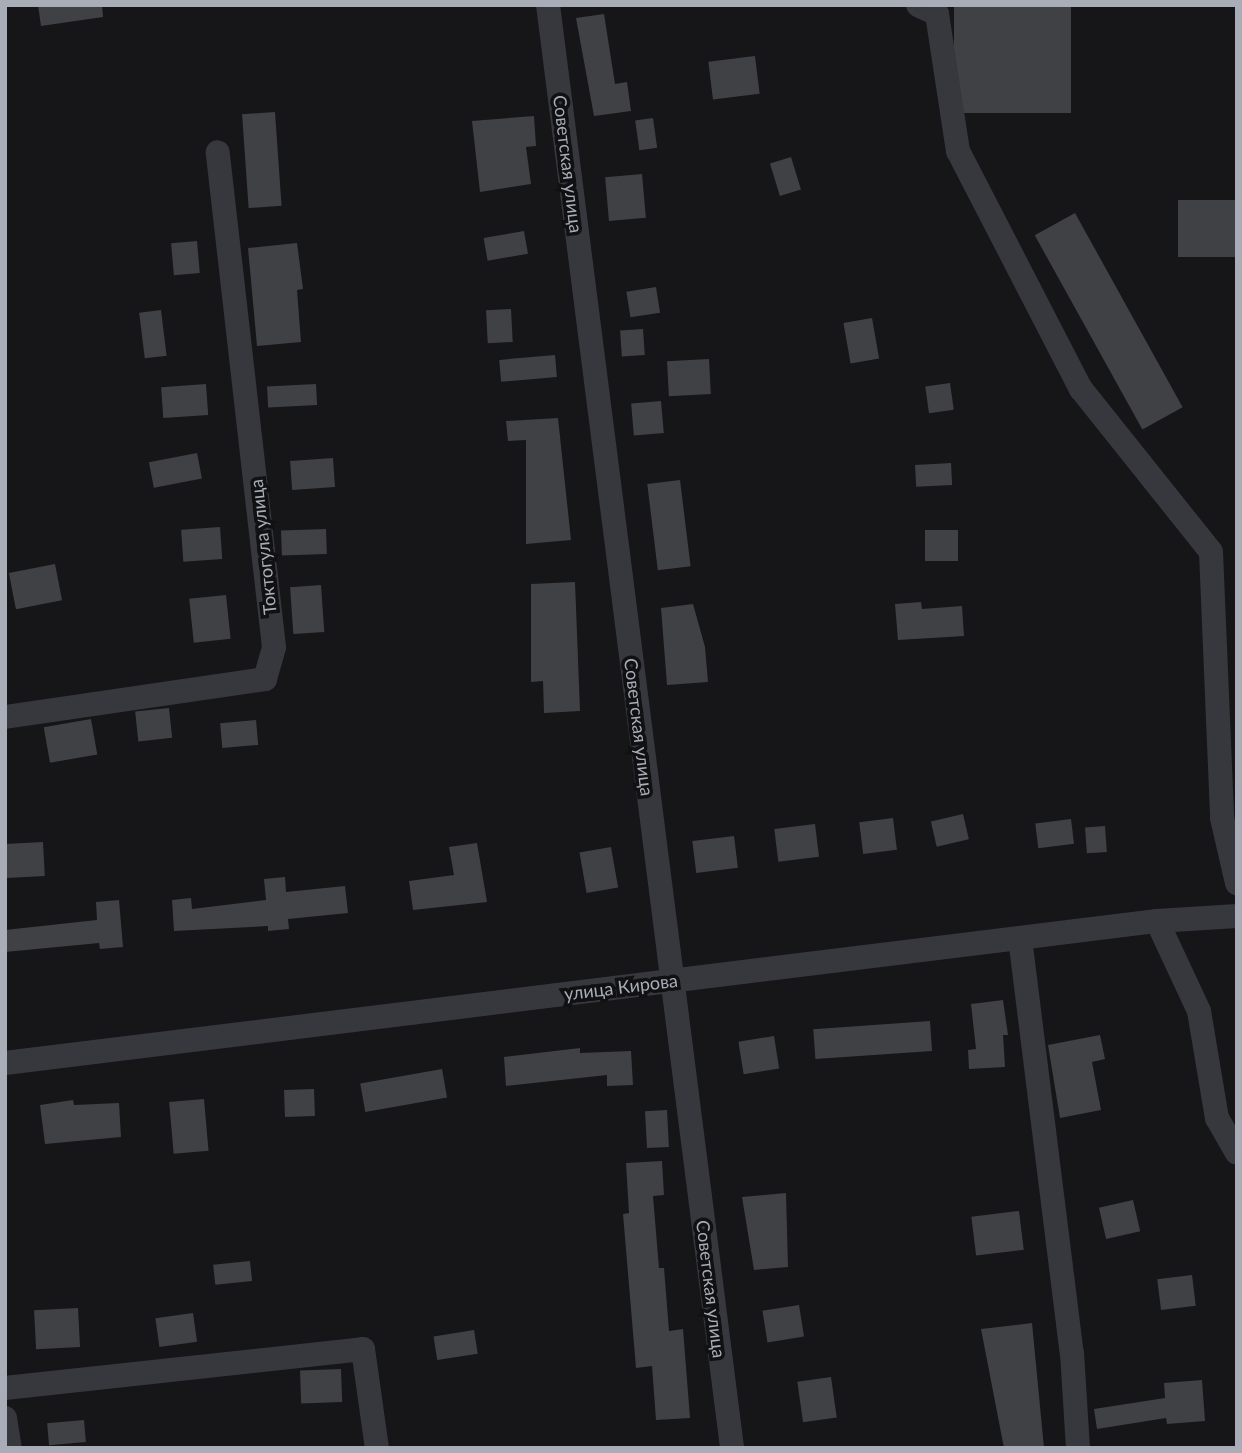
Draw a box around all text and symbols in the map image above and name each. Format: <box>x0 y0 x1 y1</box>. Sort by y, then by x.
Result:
street label: Советская улица <box>549 94 587 234</box>
street label: Токтогула улица <box>245 478 281 616</box>
street label: Советская улица <box>620 657 658 797</box>
street label: улица Кирова <box>563 969 679 1005</box>
street label: Советская улица <box>692 1219 730 1359</box>

